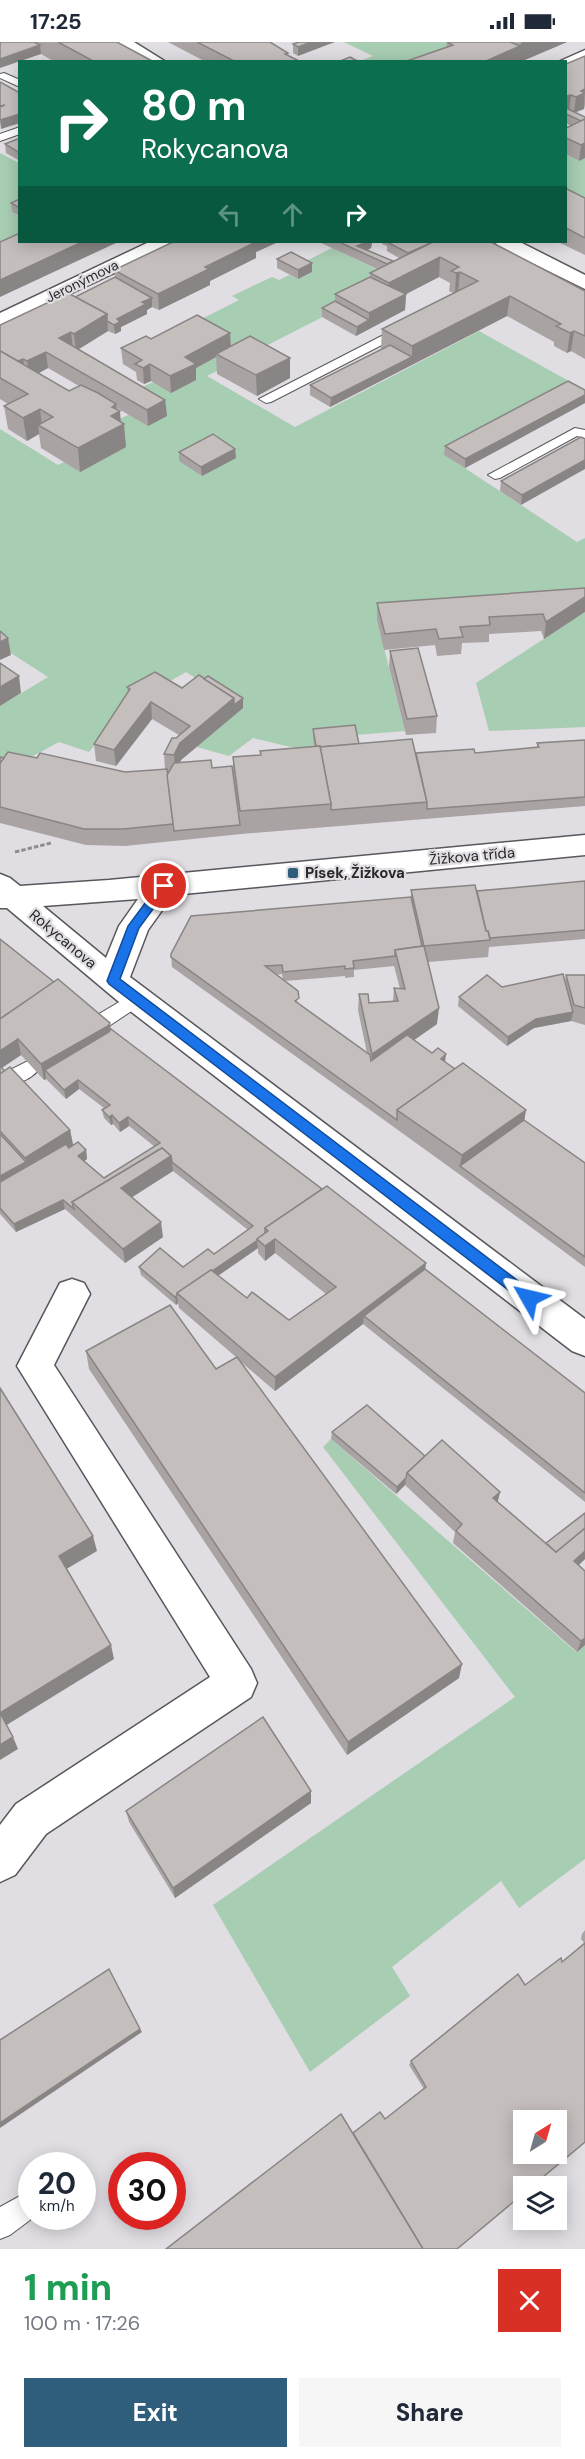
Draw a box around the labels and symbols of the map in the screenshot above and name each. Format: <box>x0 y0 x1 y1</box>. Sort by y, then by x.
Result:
street label: Jeronýmova <box>43 256 121 306</box>
street label: Žižkova třída <box>428 842 516 870</box>
pin <box>138 860 189 911</box>
place label: Písek, Žižkova <box>305 863 405 883</box>
marker: Písek, Žižkova <box>286 866 300 880</box>
street label: Rokycanova <box>25 905 101 973</box>
position arrow <box>497 1266 561 1330</box>
north arrow <box>513 2110 567 2164</box>
speed limit sign: 30 <box>108 2152 186 2230</box>

